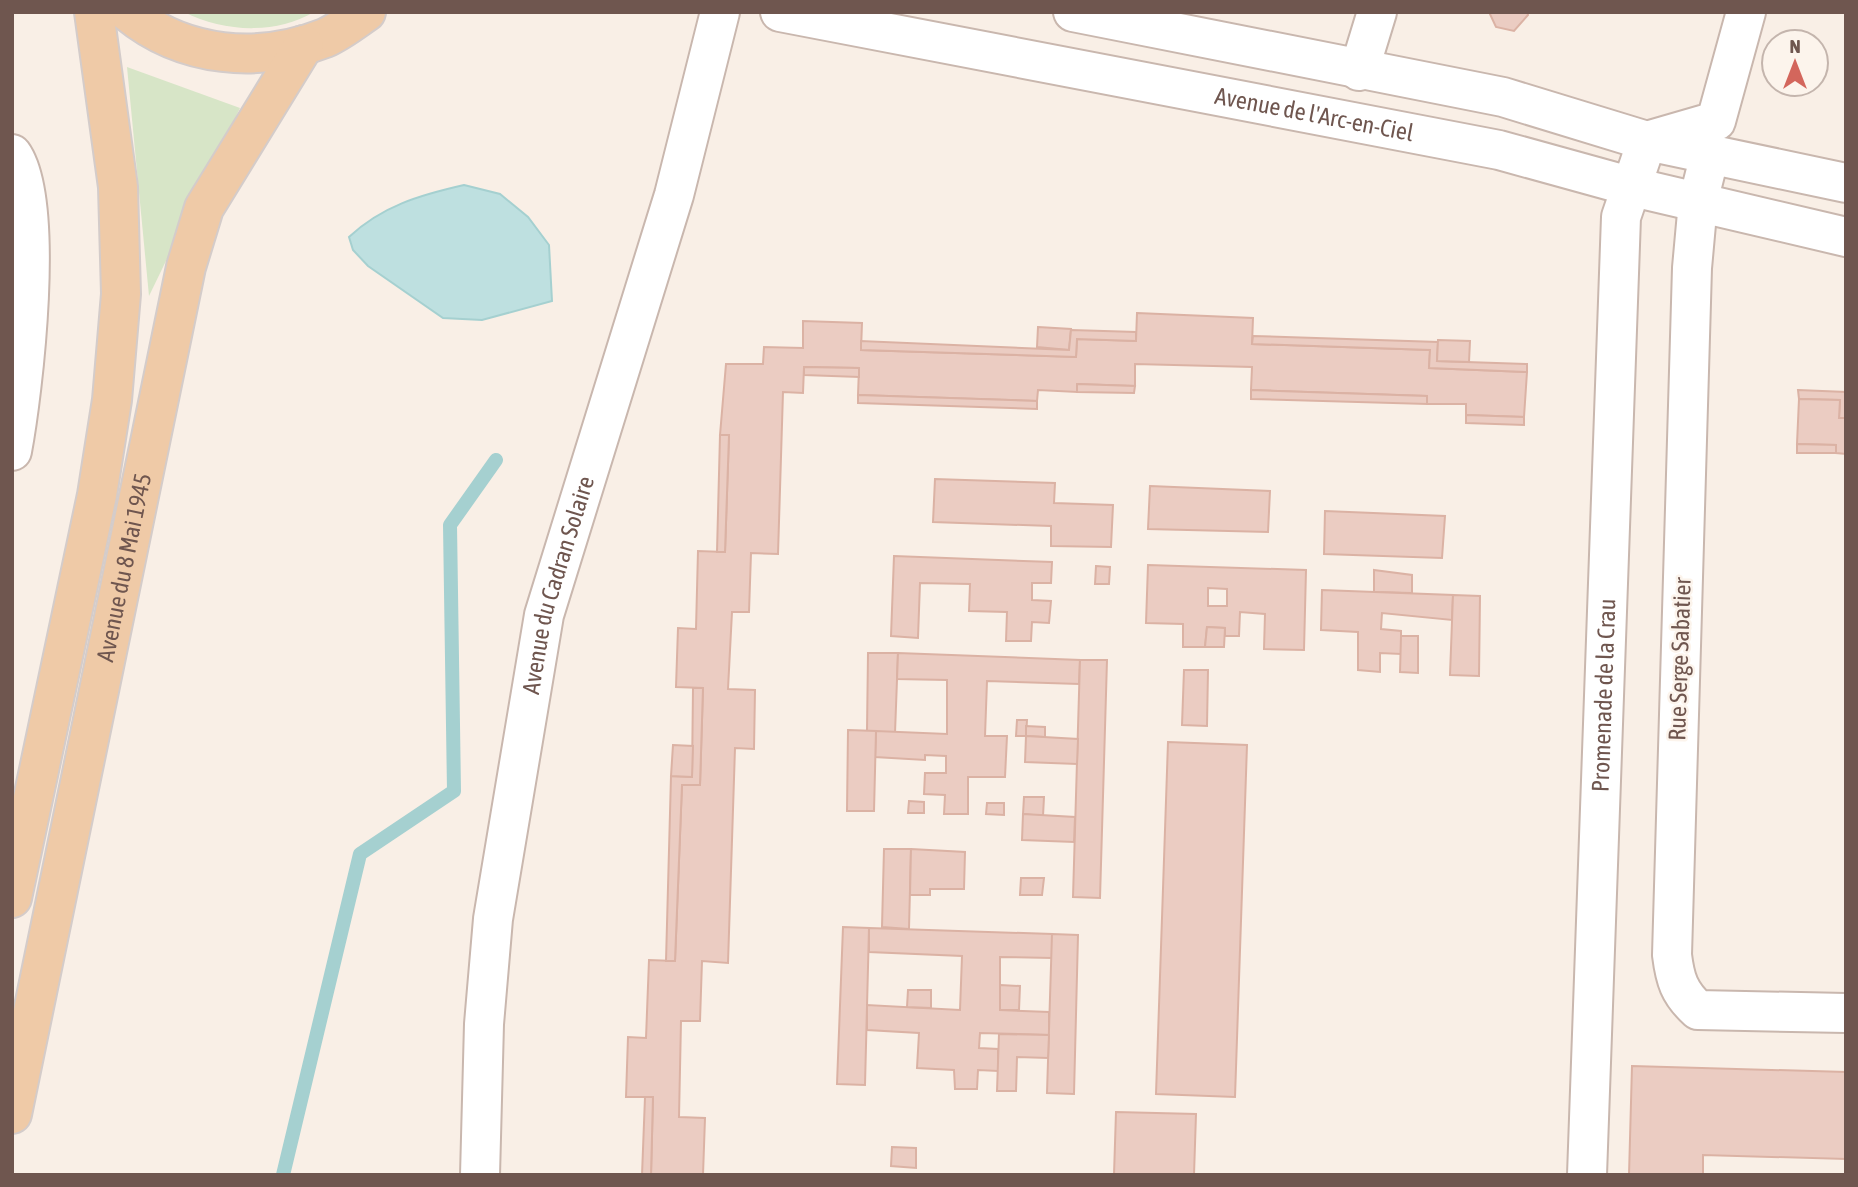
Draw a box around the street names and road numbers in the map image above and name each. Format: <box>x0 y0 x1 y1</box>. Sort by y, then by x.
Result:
street label: Avenue de l'Arc-en-Ciel <box>1213 82 1416 146</box>
street label: Avenue du 8 Mai 1945 <box>91 471 156 664</box>
street label: Avenue du Cadran Solaire <box>517 473 599 696</box>
street label: Rue Serge Sabatier <box>1663 576 1696 741</box>
street label: Promenade de la Crau <box>1587 598 1620 792</box>

